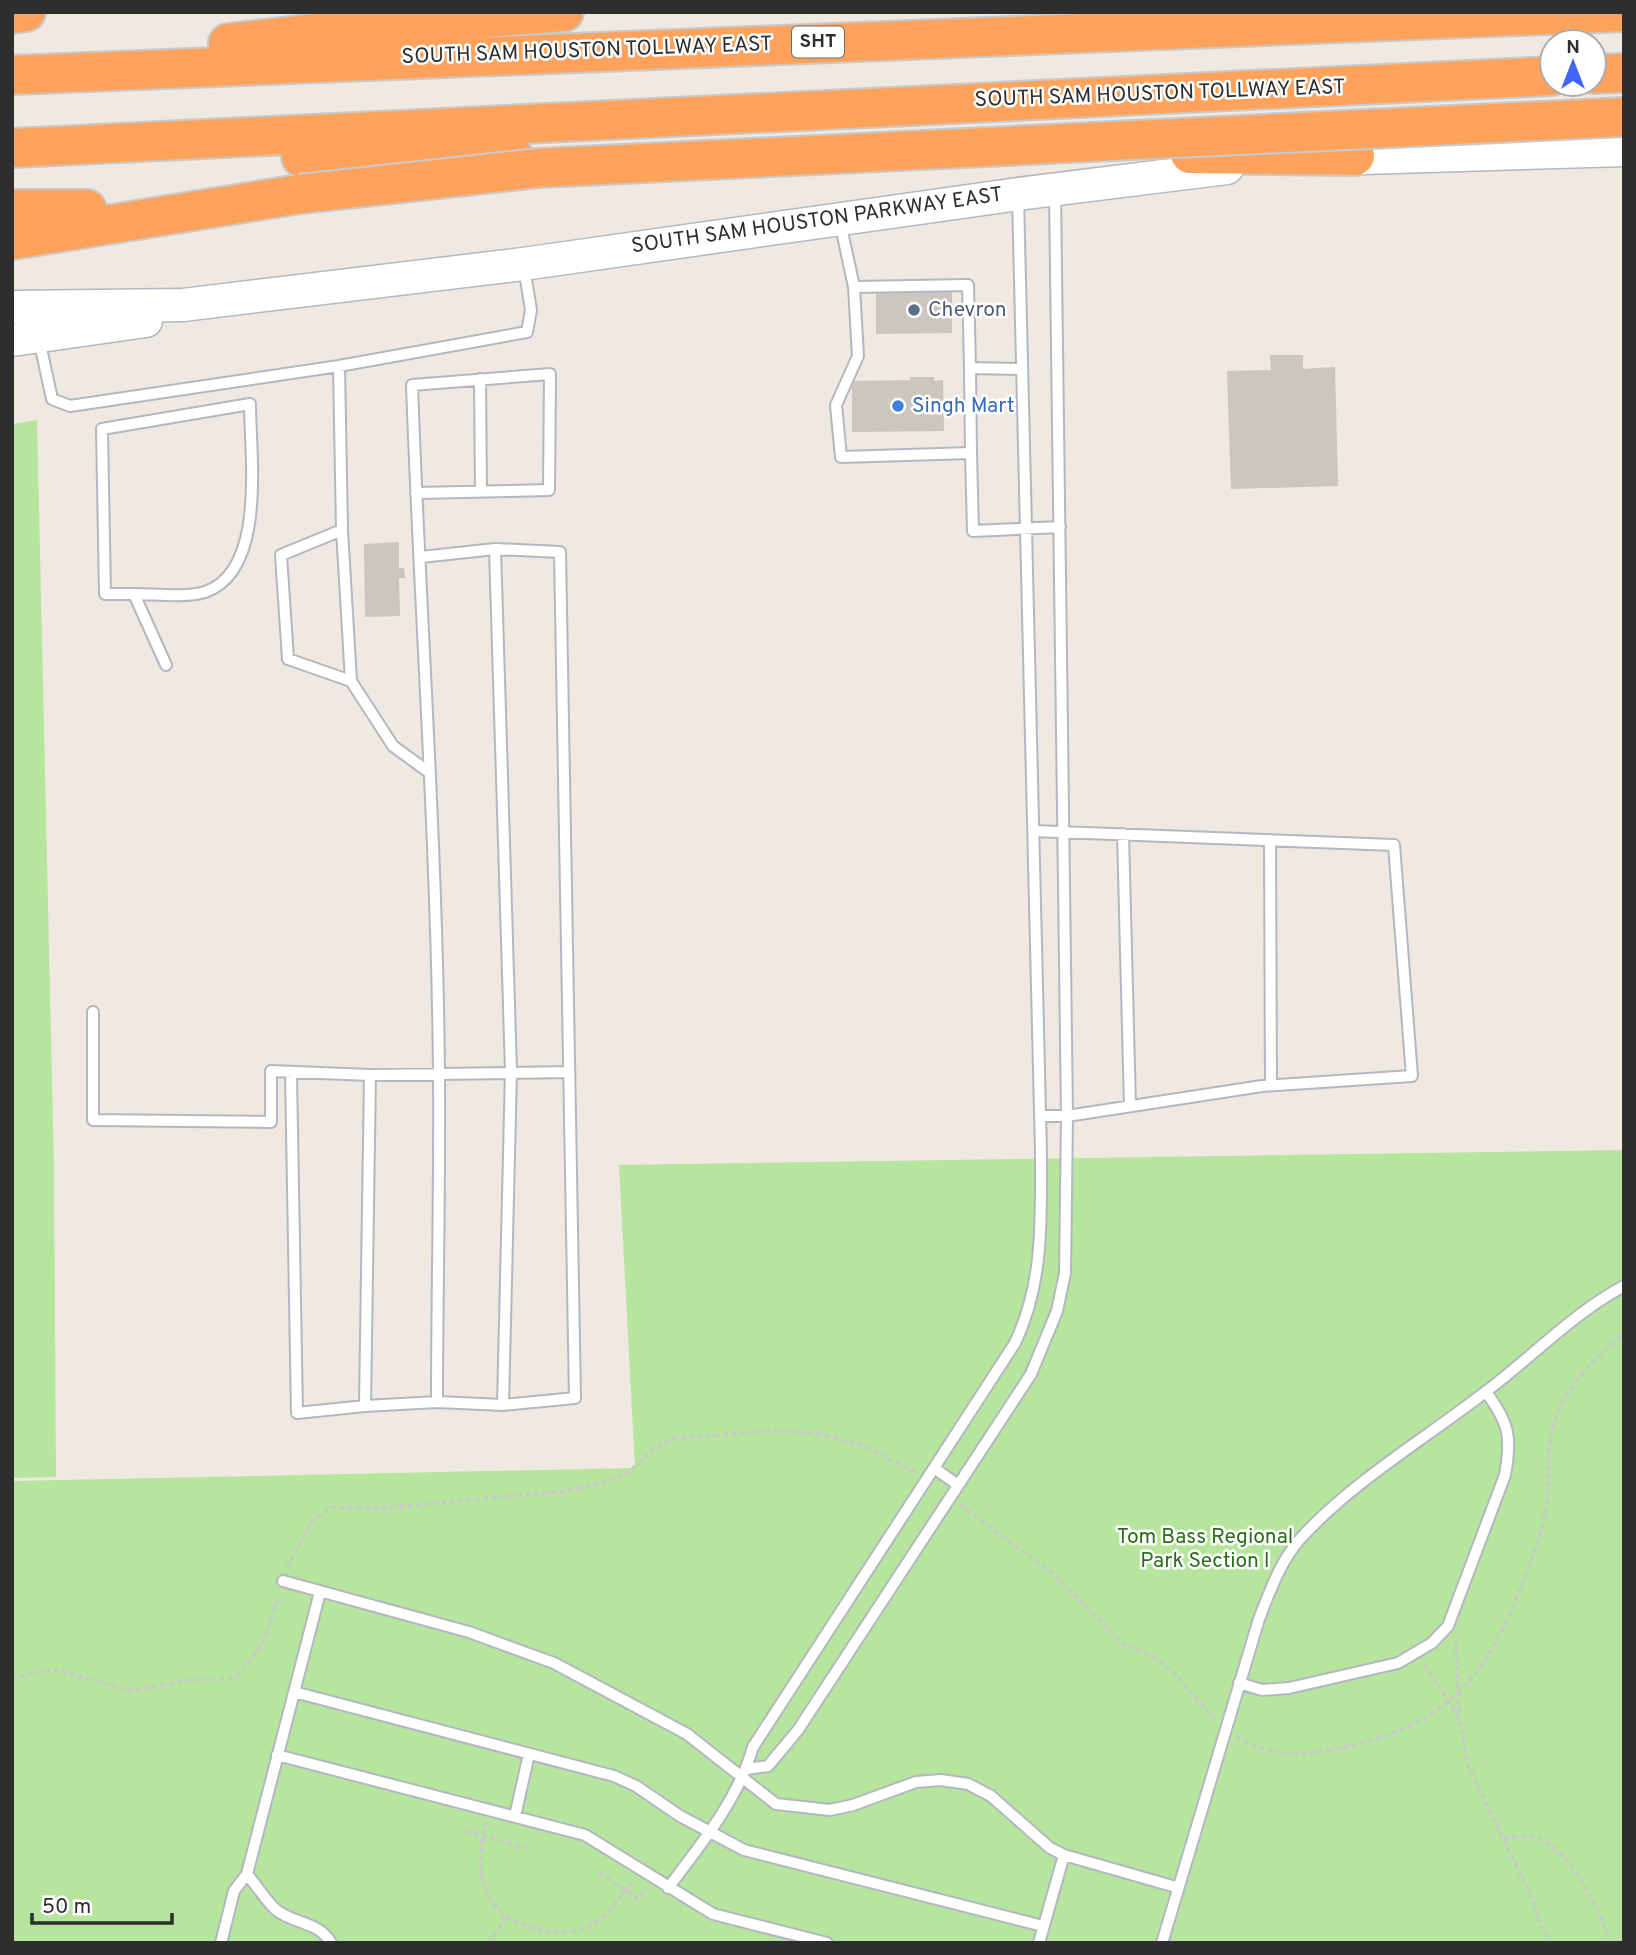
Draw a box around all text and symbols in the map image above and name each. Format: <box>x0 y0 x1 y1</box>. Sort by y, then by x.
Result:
road number: SHT <box>792 26 844 58</box>
north arrow <box>1538 28 1608 98</box>
street label: SOUTH SAM HOUSTON TOLLWAY EAST <box>401 31 773 71</box>
text: N <box>1566 36 1580 60</box>
street label: SOUTH SAM HOUSTON TOLLWAY EAST <box>974 74 1346 114</box>
street label: SOUTH SAM HOUSTON PARKWAY EAST <box>630 182 1004 260</box>
place label: Chevron <box>928 297 1007 324</box>
marker: Chevron <box>906 302 922 318</box>
place label: Singh Mart <box>912 393 1015 420</box>
marker: Singh Mart <box>890 398 906 414</box>
park label: Tom Bass Regional Park Section I <box>1117 1524 1293 1575</box>
scale bar <box>32 1882 172 1926</box>
text: 50 m <box>42 1894 91 1921</box>

